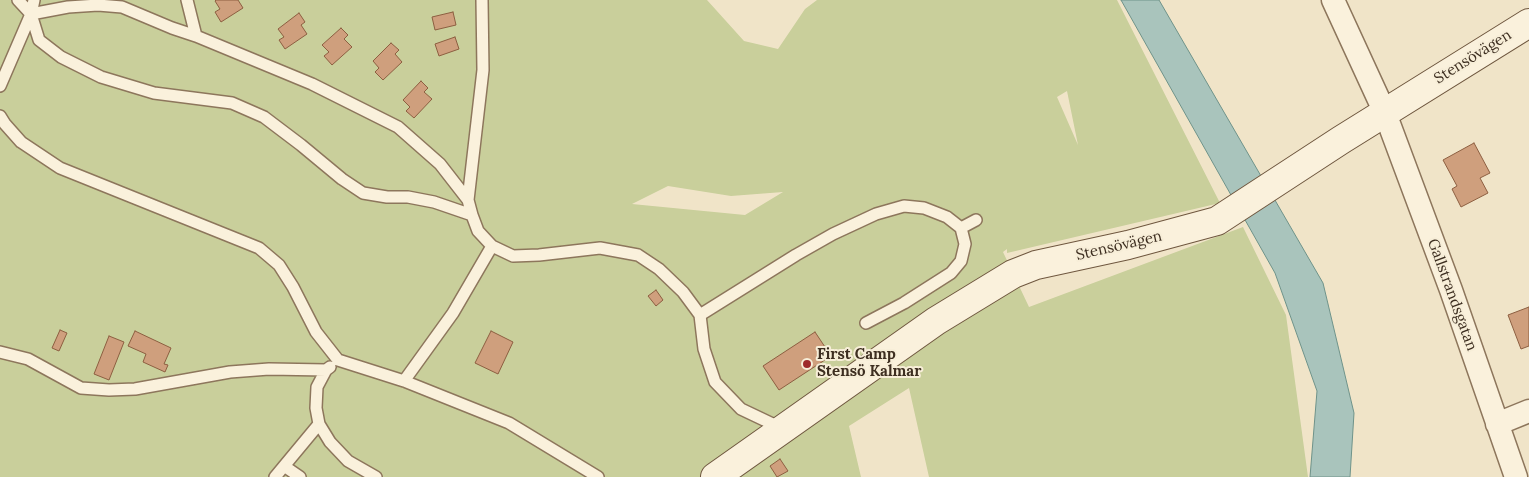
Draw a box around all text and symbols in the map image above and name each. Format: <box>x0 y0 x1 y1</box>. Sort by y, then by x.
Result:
street label: Stensövägen <box>1431 26 1515 88</box>
street label: Stensövägen <box>1074 227 1164 265</box>
street label: Gallstrandsgatan <box>1423 237 1481 353</box>
place label: First Camp Stensö Kalmar <box>817 346 921 381</box>
marker: First Camp Stensö Kalmar <box>801 358 813 370</box>

